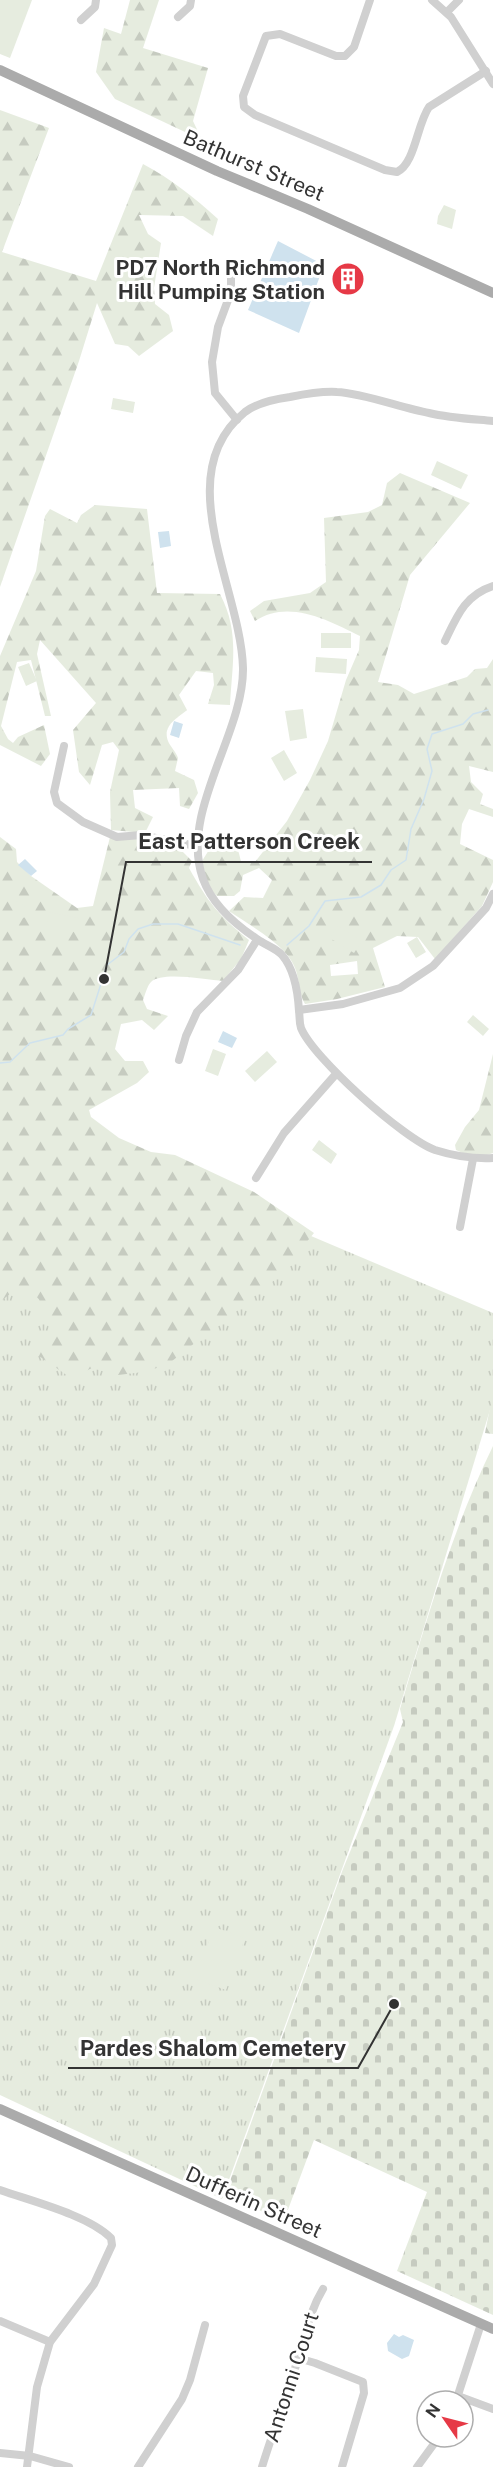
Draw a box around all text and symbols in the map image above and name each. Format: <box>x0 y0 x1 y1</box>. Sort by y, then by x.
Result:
street label: Bathurst Street <box>180 124 328 206</box>
place label: PD7 North Richmond Hill Pumping Station <box>115 255 325 304</box>
building icon: PD7 North Richmond Hill Pumping Station <box>330 261 366 297</box>
callout: East Patterson Creek <box>126 822 372 862</box>
text: East Patterson Creek <box>138 828 360 854</box>
callout: Pardes Shalom Cemetery <box>68 2028 358 2068</box>
text: Pardes Shalom Cemetery <box>80 2035 347 2061</box>
street label: Dufferin Street <box>182 2161 326 2243</box>
street label: Antonni Court <box>258 2309 324 2445</box>
north arrow <box>415 2389 475 2449</box>
text: N <box>422 2400 444 2421</box>

